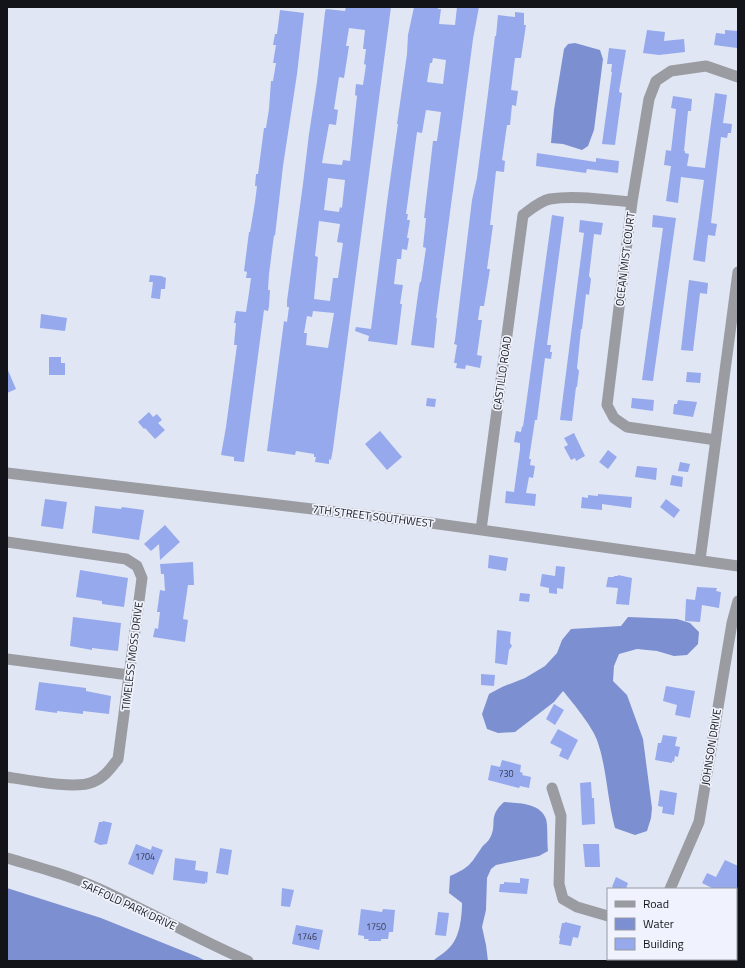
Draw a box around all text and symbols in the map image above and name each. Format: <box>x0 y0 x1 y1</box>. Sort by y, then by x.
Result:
street label: OCEAN MIST COURT <box>611 211 639 307</box>
street label: CASTILLO ROAD <box>489 335 515 411</box>
street label: 7TH STREET SOUTHWEST <box>312 501 435 531</box>
street label: TIMELESS MOSS DRIVE <box>117 601 147 711</box>
street label: JOHNSON DRIVE <box>697 707 725 787</box>
house number: 730 <box>498 767 514 780</box>
house number: 1704 <box>135 850 155 863</box>
street label: SAFFOLD PARK DRIVE <box>79 876 179 934</box>
legend <box>607 888 737 960</box>
text: Road <box>643 894 669 913</box>
text: Water <box>643 914 674 933</box>
house number: 1750 <box>366 920 386 933</box>
house number: 1746 <box>297 930 317 943</box>
text: Building <box>643 934 684 953</box>

